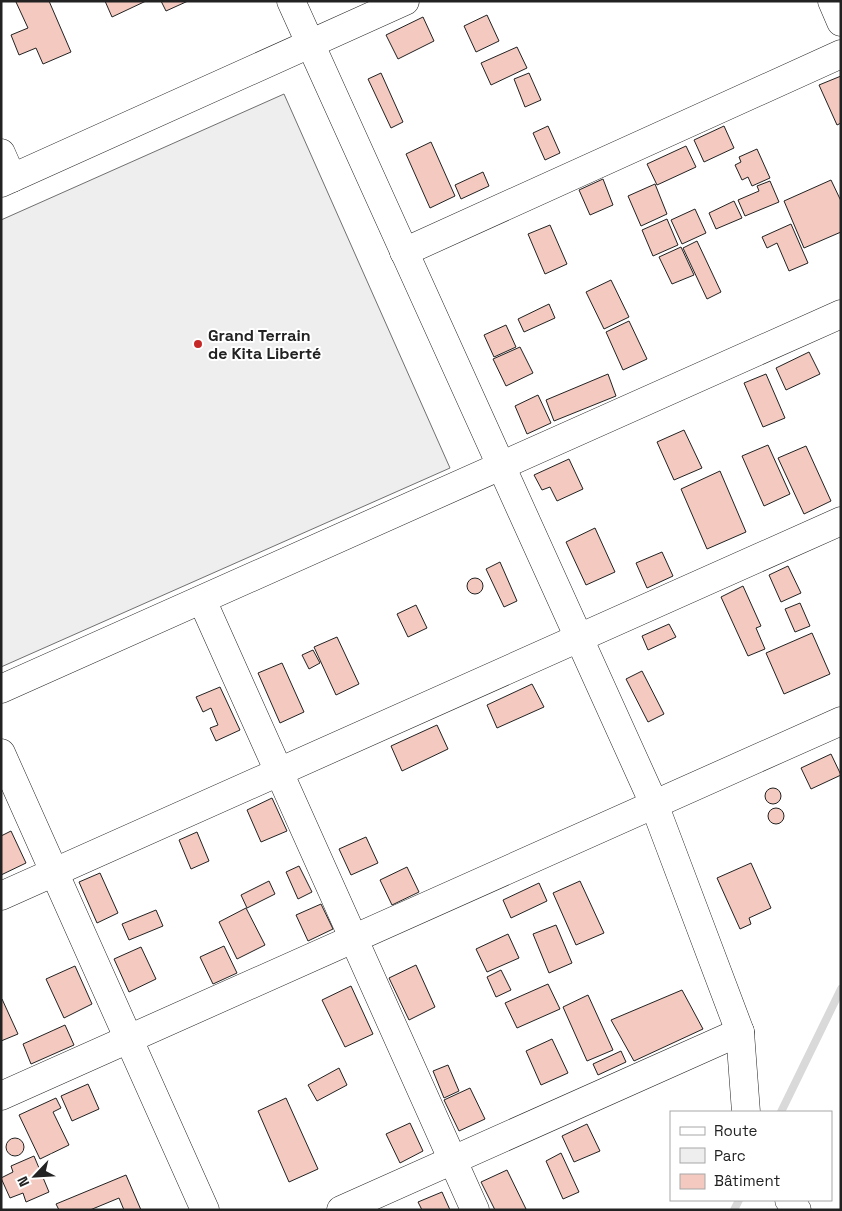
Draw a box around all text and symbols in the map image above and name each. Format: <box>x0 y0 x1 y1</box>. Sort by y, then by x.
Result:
place label: Grand Terrain de Kita Liberté <box>208 325 321 364</box>
marker: Grand Terrain de Kita Liberté <box>192 338 204 350</box>
legend <box>670 1111 832 1201</box>
text: Route <box>714 1121 758 1140</box>
text: Parc <box>714 1146 746 1165</box>
north arrow <box>10 1151 60 1201</box>
text: Bâtiment <box>714 1171 780 1190</box>
text: N <box>13 1173 33 1190</box>

